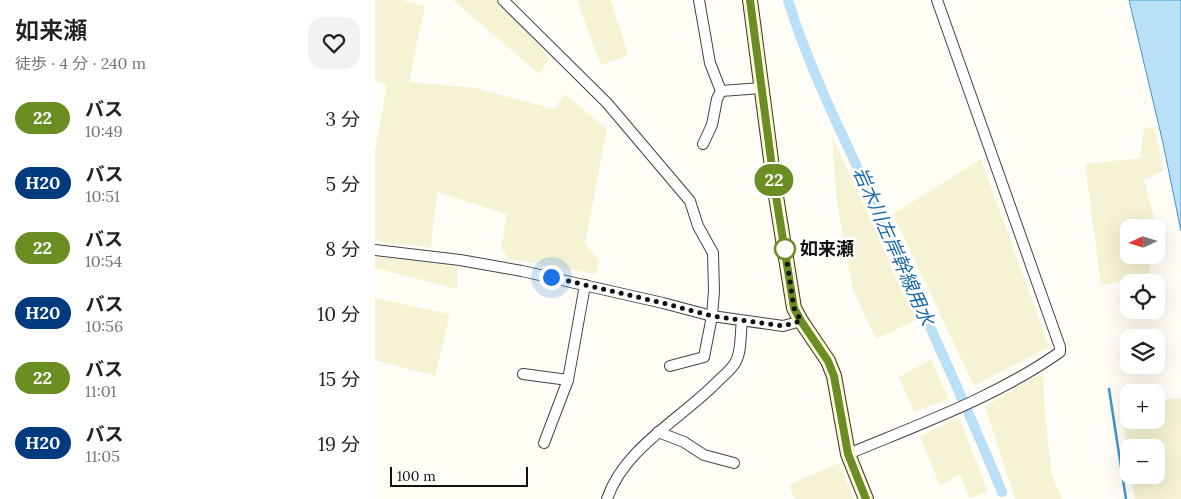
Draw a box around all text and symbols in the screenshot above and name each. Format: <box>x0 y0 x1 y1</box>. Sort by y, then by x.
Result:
text: 如来瀬 <box>15 15 87 46</box>
button: heart <box>308 17 360 69</box>
text: 徒歩 · 4 分 · 240 m <box>15 53 146 73</box>
text: バス <box>85 97 123 121</box>
text: 22 <box>33 106 52 129</box>
text: 3 分 <box>325 107 360 131</box>
text: 10:49 <box>85 121 123 141</box>
text: バス <box>86 162 124 186</box>
water label: 岩木川左岸幹線用水 <box>848 163 941 331</box>
line badge: 22 <box>751 164 797 196</box>
text: 22 <box>764 168 784 191</box>
text: H20 <box>25 171 61 194</box>
text: 5 分 <box>326 172 360 196</box>
text: 10:51 <box>86 186 120 206</box>
north arrow <box>1120 219 1165 264</box>
map controls <box>1120 219 1165 484</box>
text: バス <box>85 227 123 251</box>
text: 22 <box>33 236 52 259</box>
text: 8 分 <box>325 237 360 261</box>
place label: 如来瀬 <box>800 237 854 260</box>
marker: 如来瀬 <box>774 238 796 260</box>
text: 10:54 <box>85 251 122 271</box>
your location <box>539 265 564 290</box>
button: locate <box>1120 274 1165 319</box>
text: バス <box>86 292 124 316</box>
text: H20 <box>25 301 61 324</box>
text: 10 分 <box>317 302 360 326</box>
text: 10:56 <box>86 316 123 336</box>
button: layers <box>1120 329 1165 374</box>
text: バス <box>85 357 123 381</box>
text: 22 <box>33 366 52 389</box>
text: 15 分 <box>319 367 360 391</box>
text: 11:01 <box>85 381 116 401</box>
button: + <box>1120 384 1165 429</box>
text: バス <box>86 422 124 446</box>
text: H20 <box>25 431 61 454</box>
text: 19 分 <box>318 432 360 456</box>
button: − <box>1120 439 1165 484</box>
text: 11:05 <box>86 446 120 466</box>
scale bar <box>390 464 527 487</box>
text: 100 m <box>397 467 436 485</box>

